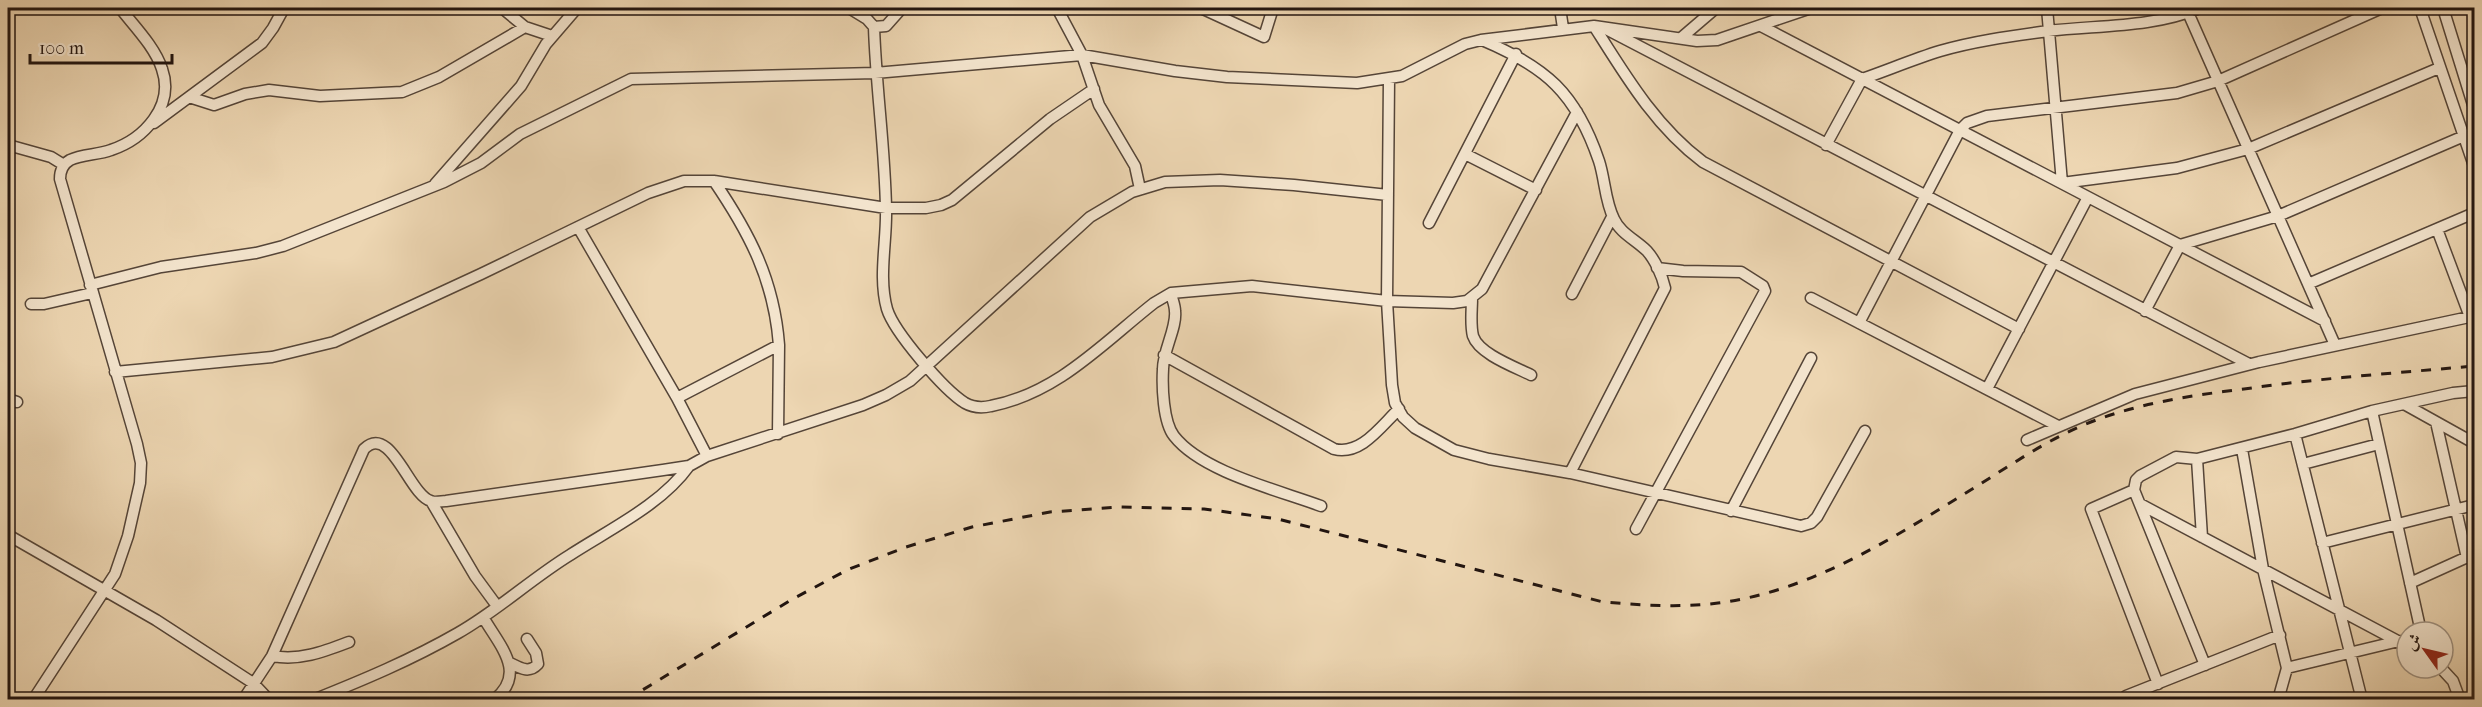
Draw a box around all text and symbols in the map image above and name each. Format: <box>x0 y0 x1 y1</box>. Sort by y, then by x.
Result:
scale bar <box>30 27 172 65</box>
text: 100 m <box>39 38 84 59</box>
north arrow <box>2395 620 2455 680</box>
text: ش <box>2401 630 2425 654</box>

